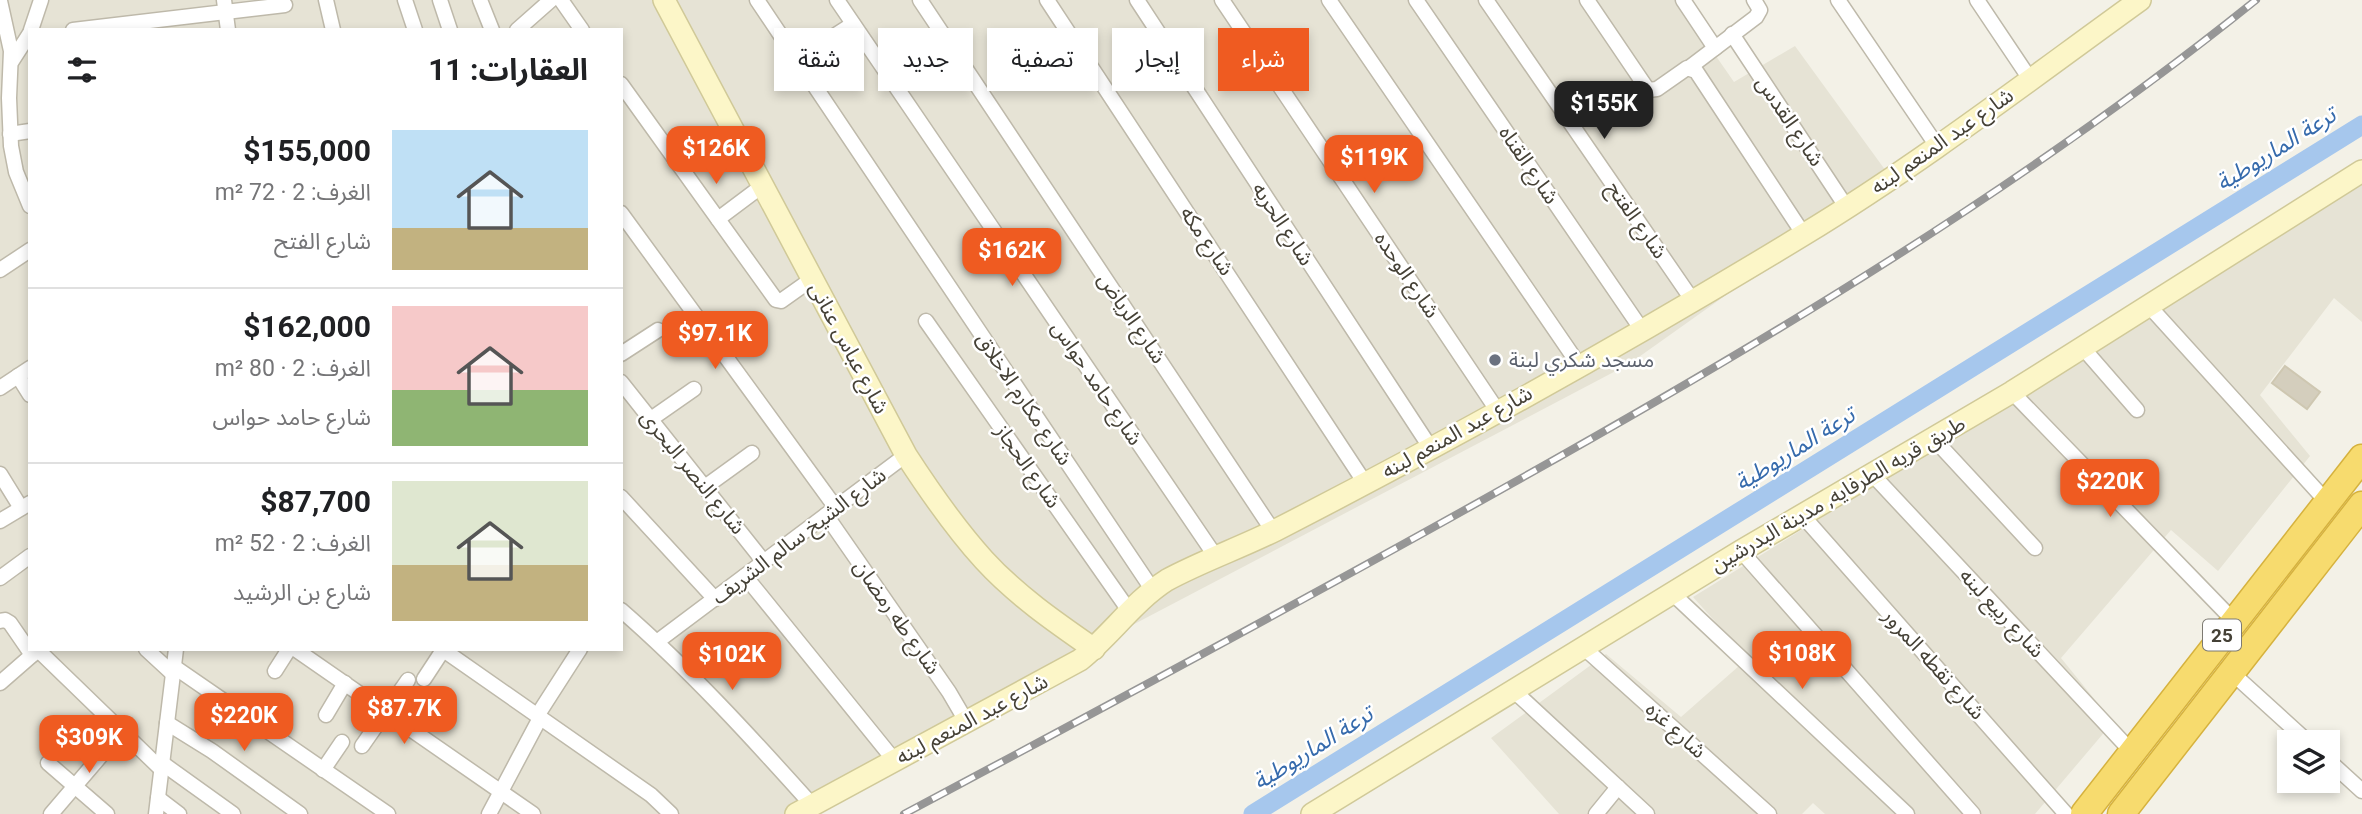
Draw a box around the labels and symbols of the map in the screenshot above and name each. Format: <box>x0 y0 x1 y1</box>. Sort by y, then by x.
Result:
street label: شارع القدس <box>1749 71 1829 172</box>
pin: $155K <box>1555 82 1653 141</box>
street label: شارع عبد المنعم لبنه <box>1866 83 2019 201</box>
water label: ترعة الماريوطية <box>2211 100 2344 196</box>
street label: شارع القناه <box>1492 121 1564 210</box>
pin: $126K <box>667 127 765 186</box>
pin: $119K <box>1325 136 1423 195</box>
street label: شارع الفتح <box>1599 177 1672 265</box>
street label: شارع الحريه <box>1245 178 1319 272</box>
street label: شارع مكه <box>1173 202 1239 282</box>
street label: شارع الوحده <box>1367 227 1445 324</box>
pin: $162K <box>963 229 1061 288</box>
street label: شارع الرياض <box>1090 268 1171 370</box>
street label: شارع عباس عنانى <box>802 278 894 419</box>
pin: $97.1K <box>658 312 772 371</box>
street label: شارع حامد حواس <box>1044 316 1147 451</box>
street label: شارع مكارم الاخلاق <box>968 328 1077 472</box>
place label: مسجد شكري لبنة <box>1509 348 1654 376</box>
marker: مسجد شكري لبنة <box>1487 352 1503 368</box>
street label: شارع عبد المنعم لبنه <box>1378 381 1538 486</box>
water label: ترعة الماريوطية <box>1730 400 1863 496</box>
street label: شارع النصر البحرى <box>633 405 750 541</box>
street label: طريق قريه الطرفايه, مدينة البدرشين <box>1706 411 1970 578</box>
street label: شارع الحجاز <box>987 418 1066 514</box>
pin: $220K <box>2061 460 2159 519</box>
street label: شارع الشيخ سالم الشريف <box>707 463 892 612</box>
street label: شارع طه رمضان <box>846 555 945 681</box>
street label: شارع ربيع لبنه <box>1952 563 2049 665</box>
street label: شارع نقطه المرور <box>1875 603 1990 726</box>
road number: 25 <box>2203 620 2241 650</box>
pin: $102K <box>683 632 781 692</box>
pin: $108K <box>1753 632 1851 691</box>
street label: شارع عبد المنعم لبنه <box>892 669 1053 772</box>
pin: $87.7K <box>347 686 461 746</box>
pin: $220K <box>195 694 293 753</box>
street label: شارع غزه <box>1639 697 1711 765</box>
water label: ترعة الماريوطية <box>1248 699 1381 795</box>
pin: $309K <box>40 716 138 775</box>

